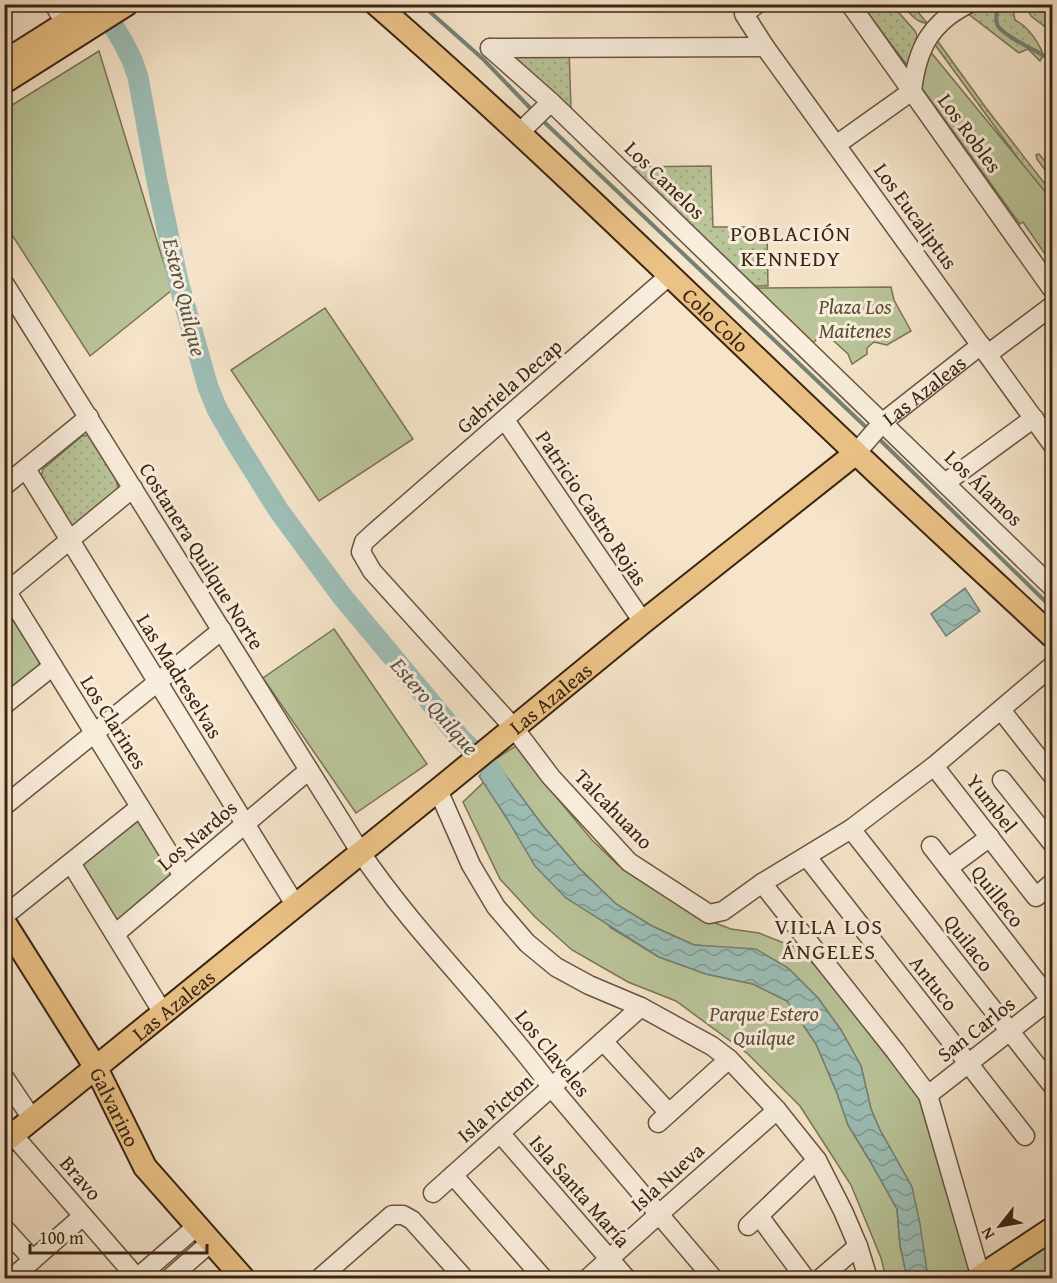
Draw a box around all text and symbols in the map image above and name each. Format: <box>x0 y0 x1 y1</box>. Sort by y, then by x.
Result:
street label: Los Robles <box>931 87 1009 179</box>
street label: Los Canelos <box>618 133 712 227</box>
street label: Los Eucaliptus <box>867 156 965 276</box>
district label: POBLACIÓN KENNEDY <box>730 217 852 274</box>
water label: Estero Quilque <box>155 234 215 360</box>
street label: Colo Colo <box>676 280 756 359</box>
park label: Plaza Los Maitenes <box>817 291 892 346</box>
street label: Gabriela Decap <box>449 331 569 441</box>
street label: Las Azaleas <box>875 347 972 433</box>
street label: Patricio Castro Rojas <box>528 424 656 592</box>
street label: Los Álamos <box>938 443 1030 533</box>
street label: Costanera Quilque Norte <box>132 456 272 656</box>
street label: Las Madreselvas <box>129 608 231 744</box>
water label: Estero Quilque <box>383 649 487 762</box>
street label: Las Azaleas <box>502 655 598 741</box>
street label: Los Clarines <box>73 669 155 775</box>
street label: Talcahuano <box>568 762 660 856</box>
street label: Yumbel <box>959 767 1025 839</box>
street label: Los Nardos <box>150 792 244 878</box>
street label: Quilleco <box>964 858 1032 934</box>
street label: Quilaco <box>937 908 1001 978</box>
district label: VILLA LOS ÁNGELES <box>774 910 884 967</box>
street label: Antuco <box>902 949 966 1017</box>
street label: Las Azaleas <box>125 961 222 1048</box>
street label: San Carlos <box>930 989 1022 1069</box>
park label: Parque Estero Quilque <box>708 998 819 1053</box>
street label: Los Claveles <box>508 1003 598 1103</box>
street label: Galvarino <box>82 1062 148 1152</box>
street label: Isla Picton <box>450 1066 540 1150</box>
street label: Isla Santa María <box>522 1128 638 1254</box>
street label: Isla Nueva <box>623 1135 711 1219</box>
street label: Bravo <box>53 1149 109 1207</box>
north arrow <box>970 1196 1030 1256</box>
scale bar <box>30 1217 207 1255</box>
text: N <box>974 1223 1000 1244</box>
text: 100 m <box>39 1224 84 1251</box>

